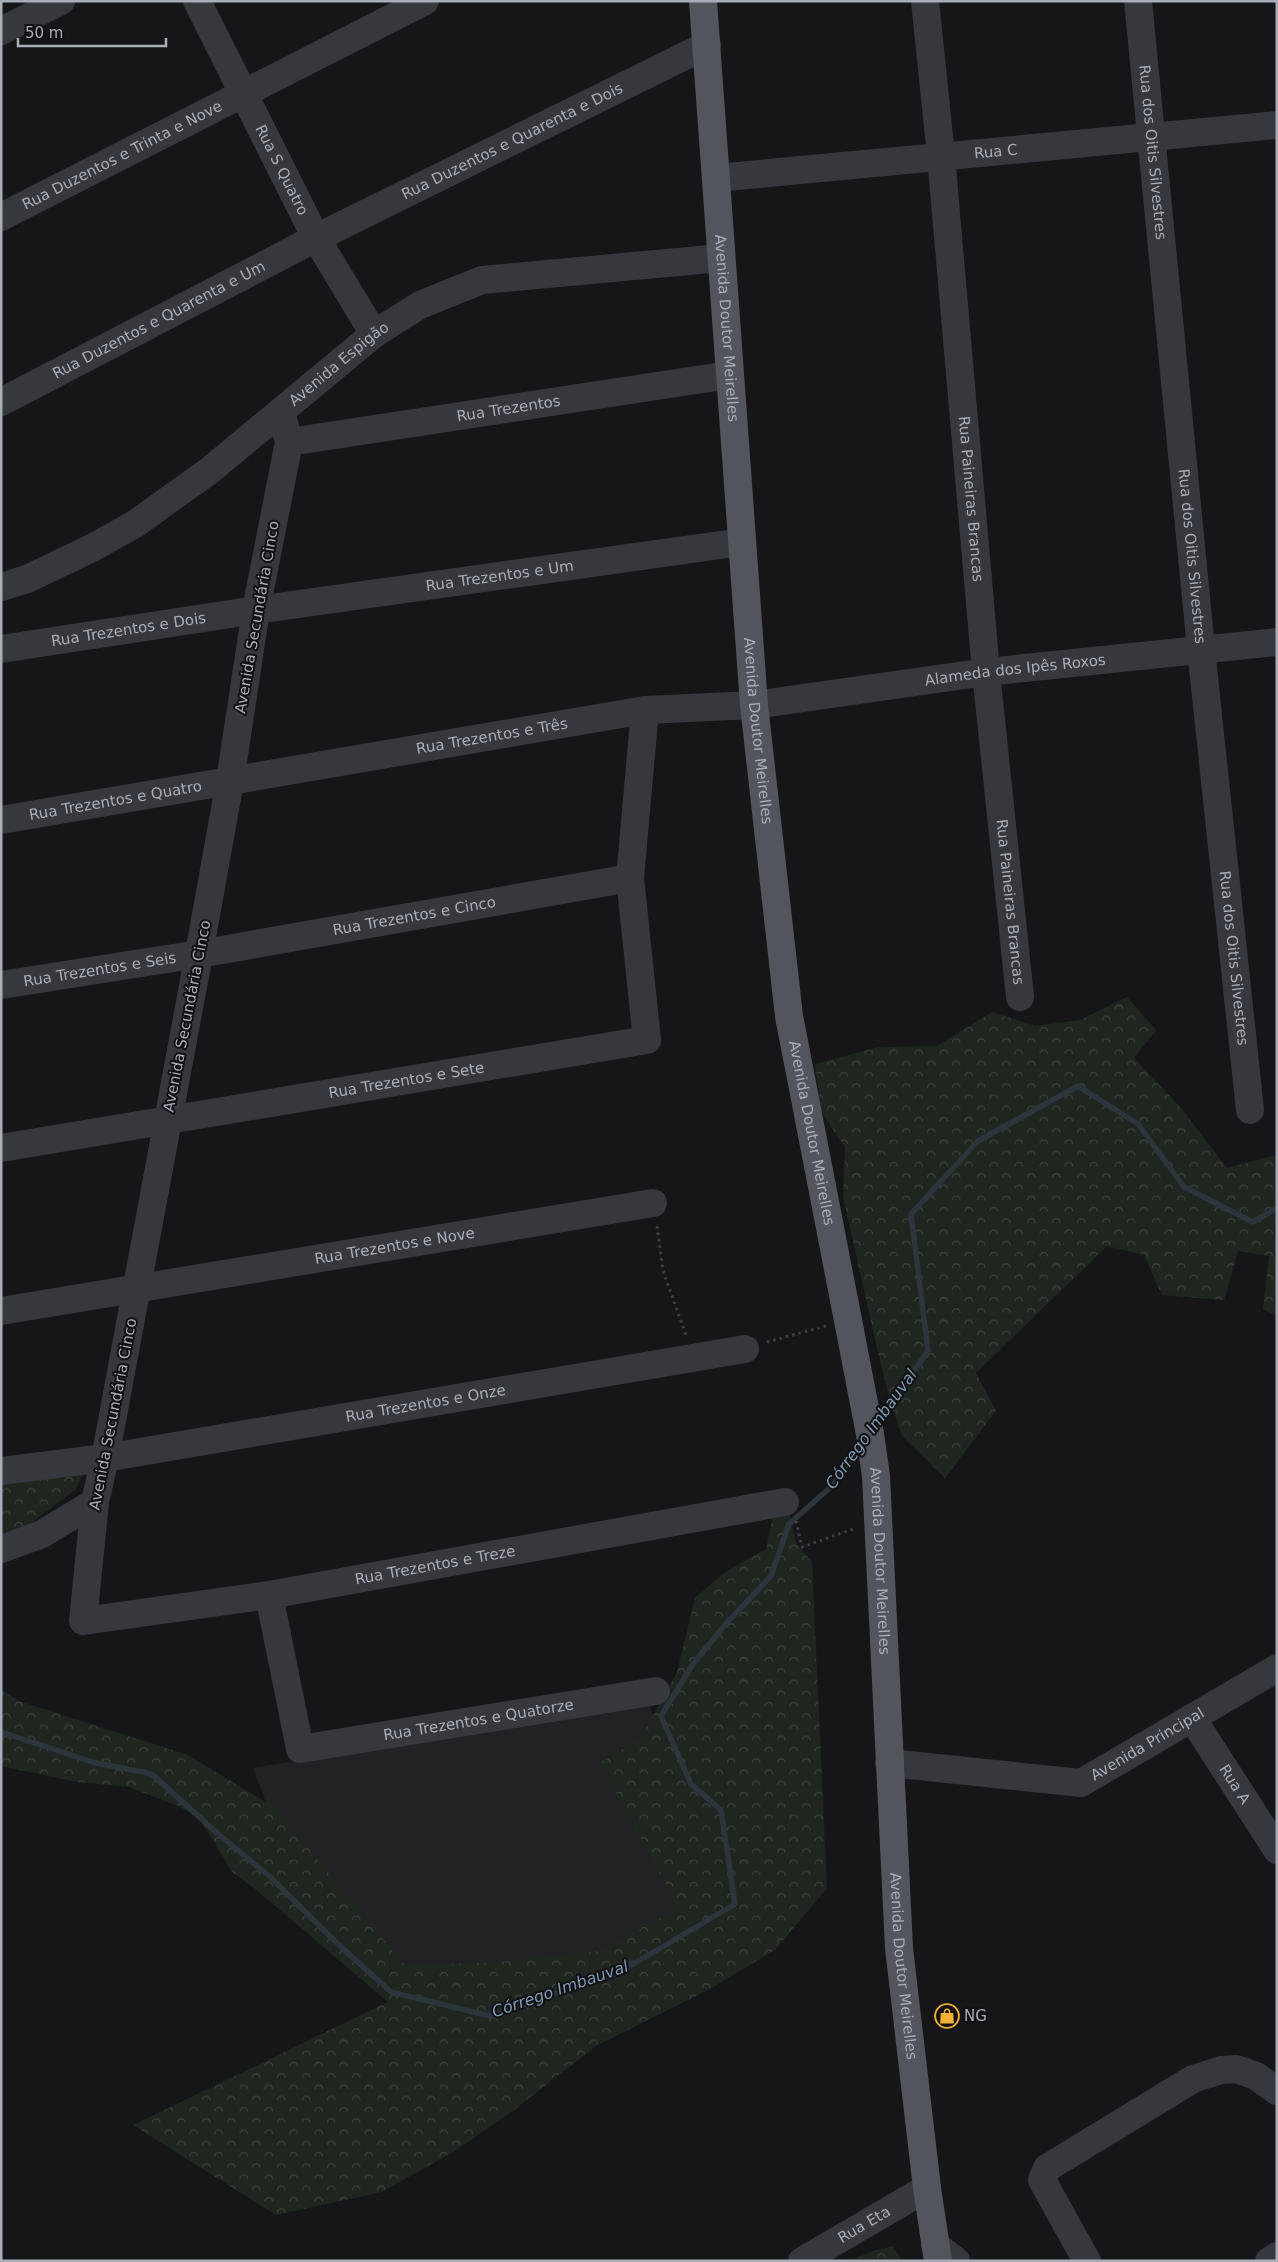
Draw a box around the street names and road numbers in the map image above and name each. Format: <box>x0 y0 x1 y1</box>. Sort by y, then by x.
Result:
street label: Rua dos Oitis Silvestres <box>1135 64 1170 241</box>
street label: Rua Duzentos e Quarenta e Dois <box>399 79 626 203</box>
street label: Rua Duzentos e Trinta e Nove <box>19 97 225 214</box>
street label: Rua S Quatro <box>252 122 312 218</box>
street label: Rua C <box>973 141 1018 163</box>
street label: Avenida Doutor Meirelles <box>711 234 742 423</box>
street label: Rua Duzentos e Quarenta e Um <box>49 257 268 383</box>
street label: Avenida Espigão <box>285 318 392 410</box>
street label: Rua Trezentos <box>455 392 562 425</box>
street label: Rua Paineiras Brancas <box>955 415 987 583</box>
street label: Rua dos Oitis Silvestres <box>1175 468 1209 645</box>
street label: Avenida Secundária Cinco <box>231 519 283 715</box>
street label: Rua Trezentos e Um <box>425 557 575 595</box>
street label: Rua Trezentos e Dois <box>50 609 207 650</box>
street label: Avenida Doutor Meirelles <box>740 637 776 826</box>
street label: Alameda dos Ipês Roxos <box>924 651 1107 690</box>
street label: Rua Trezentos e Três <box>415 714 569 758</box>
street label: Rua Trezentos e Quatro <box>28 777 203 824</box>
street label: Rua Paineiras Brancas <box>992 818 1028 986</box>
street label: Rua dos Oitis Silvestres <box>1216 870 1252 1047</box>
street label: Rua Trezentos e Cinco <box>331 893 497 939</box>
street label: Avenida Secundária Cinco <box>160 918 214 1114</box>
street label: Rua Trezentos e Seis <box>22 949 178 990</box>
street label: Avenida Doutor Meirelles <box>785 1039 838 1227</box>
street label: Rua Trezentos e Sete <box>327 1058 486 1102</box>
street label: Rua Trezentos e Nove <box>313 1224 476 1268</box>
street label: Avenida Secundária Cinco <box>86 1316 140 1512</box>
street label: Rua Trezentos e Onze <box>344 1381 507 1426</box>
street label: Avenida Doutor Meirelles <box>866 1466 894 1655</box>
street label: Rua Trezentos e Treze <box>353 1542 517 1588</box>
street label: Rua Trezentos e Quatorze <box>382 1696 575 1744</box>
street label: Avenida Principal <box>1087 1704 1207 1784</box>
street label: Rua A <box>1215 1761 1255 1808</box>
street label: Avenida Doutor Meirelles <box>886 1872 921 2061</box>
street label: Rua Eta <box>835 2202 894 2247</box>

